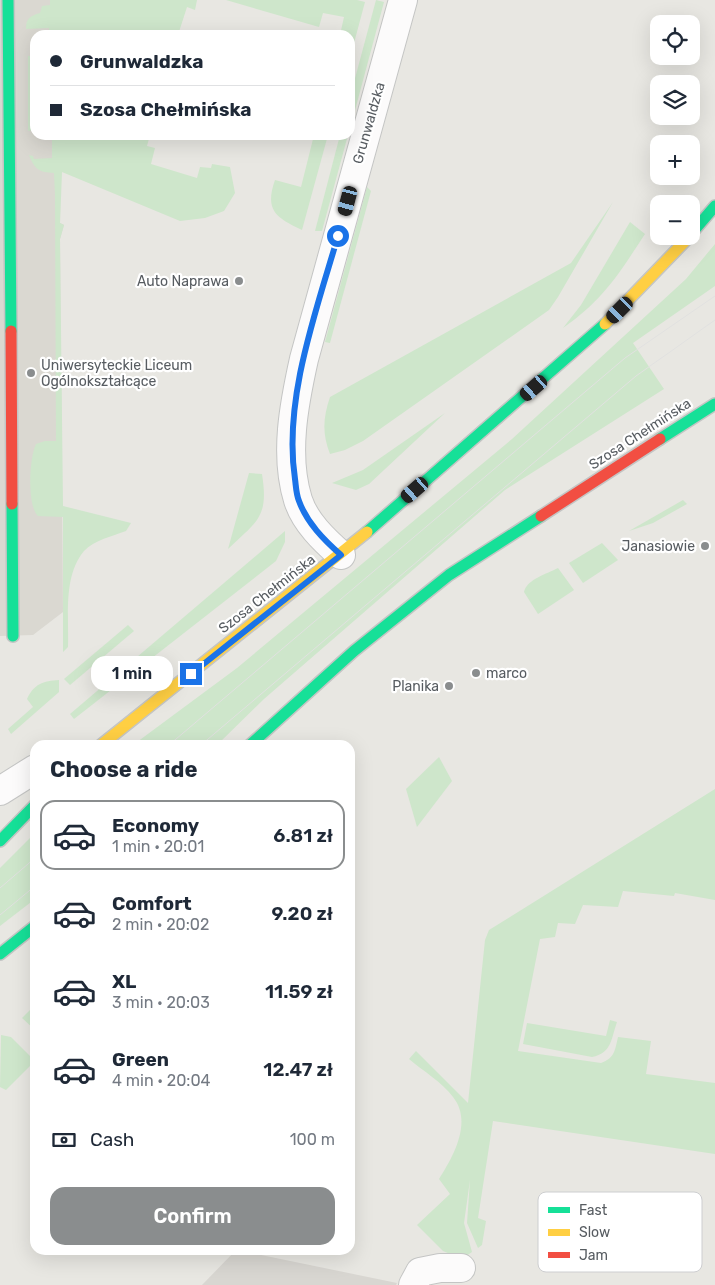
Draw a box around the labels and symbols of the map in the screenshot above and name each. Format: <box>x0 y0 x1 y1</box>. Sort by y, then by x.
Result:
street label: Grunwaldzka <box>349 80 389 166</box>
car <box>336 185 359 217</box>
route start <box>327 225 349 247</box>
place label: Auto Naprawa <box>137 273 229 290</box>
marker: Auto Naprawa <box>233 275 245 287</box>
car <box>604 294 635 326</box>
place label: Uniwersyteckie Liceum Ogólnokształcące <box>41 357 192 390</box>
marker: Uniwersyteckie Liceum Ogólnokształcące <box>25 367 37 379</box>
car <box>517 372 550 404</box>
street label: Szosa Chełmińska <box>586 395 694 473</box>
car <box>398 474 431 506</box>
place label: Janasiowie <box>621 538 695 555</box>
marker: Janasiowie <box>699 540 711 552</box>
street label: Szosa Chełmińska <box>215 551 319 637</box>
callout: 1 min <box>91 656 174 692</box>
route end <box>180 663 202 685</box>
place label: marco <box>486 665 527 682</box>
marker: marco <box>470 667 482 679</box>
place label: Planika <box>392 678 439 695</box>
marker: Planika <box>443 680 455 692</box>
legend <box>538 1192 702 1272</box>
text: Fast <box>579 1202 608 1219</box>
text: Slow <box>579 1224 610 1241</box>
text: Jam <box>579 1247 608 1264</box>

